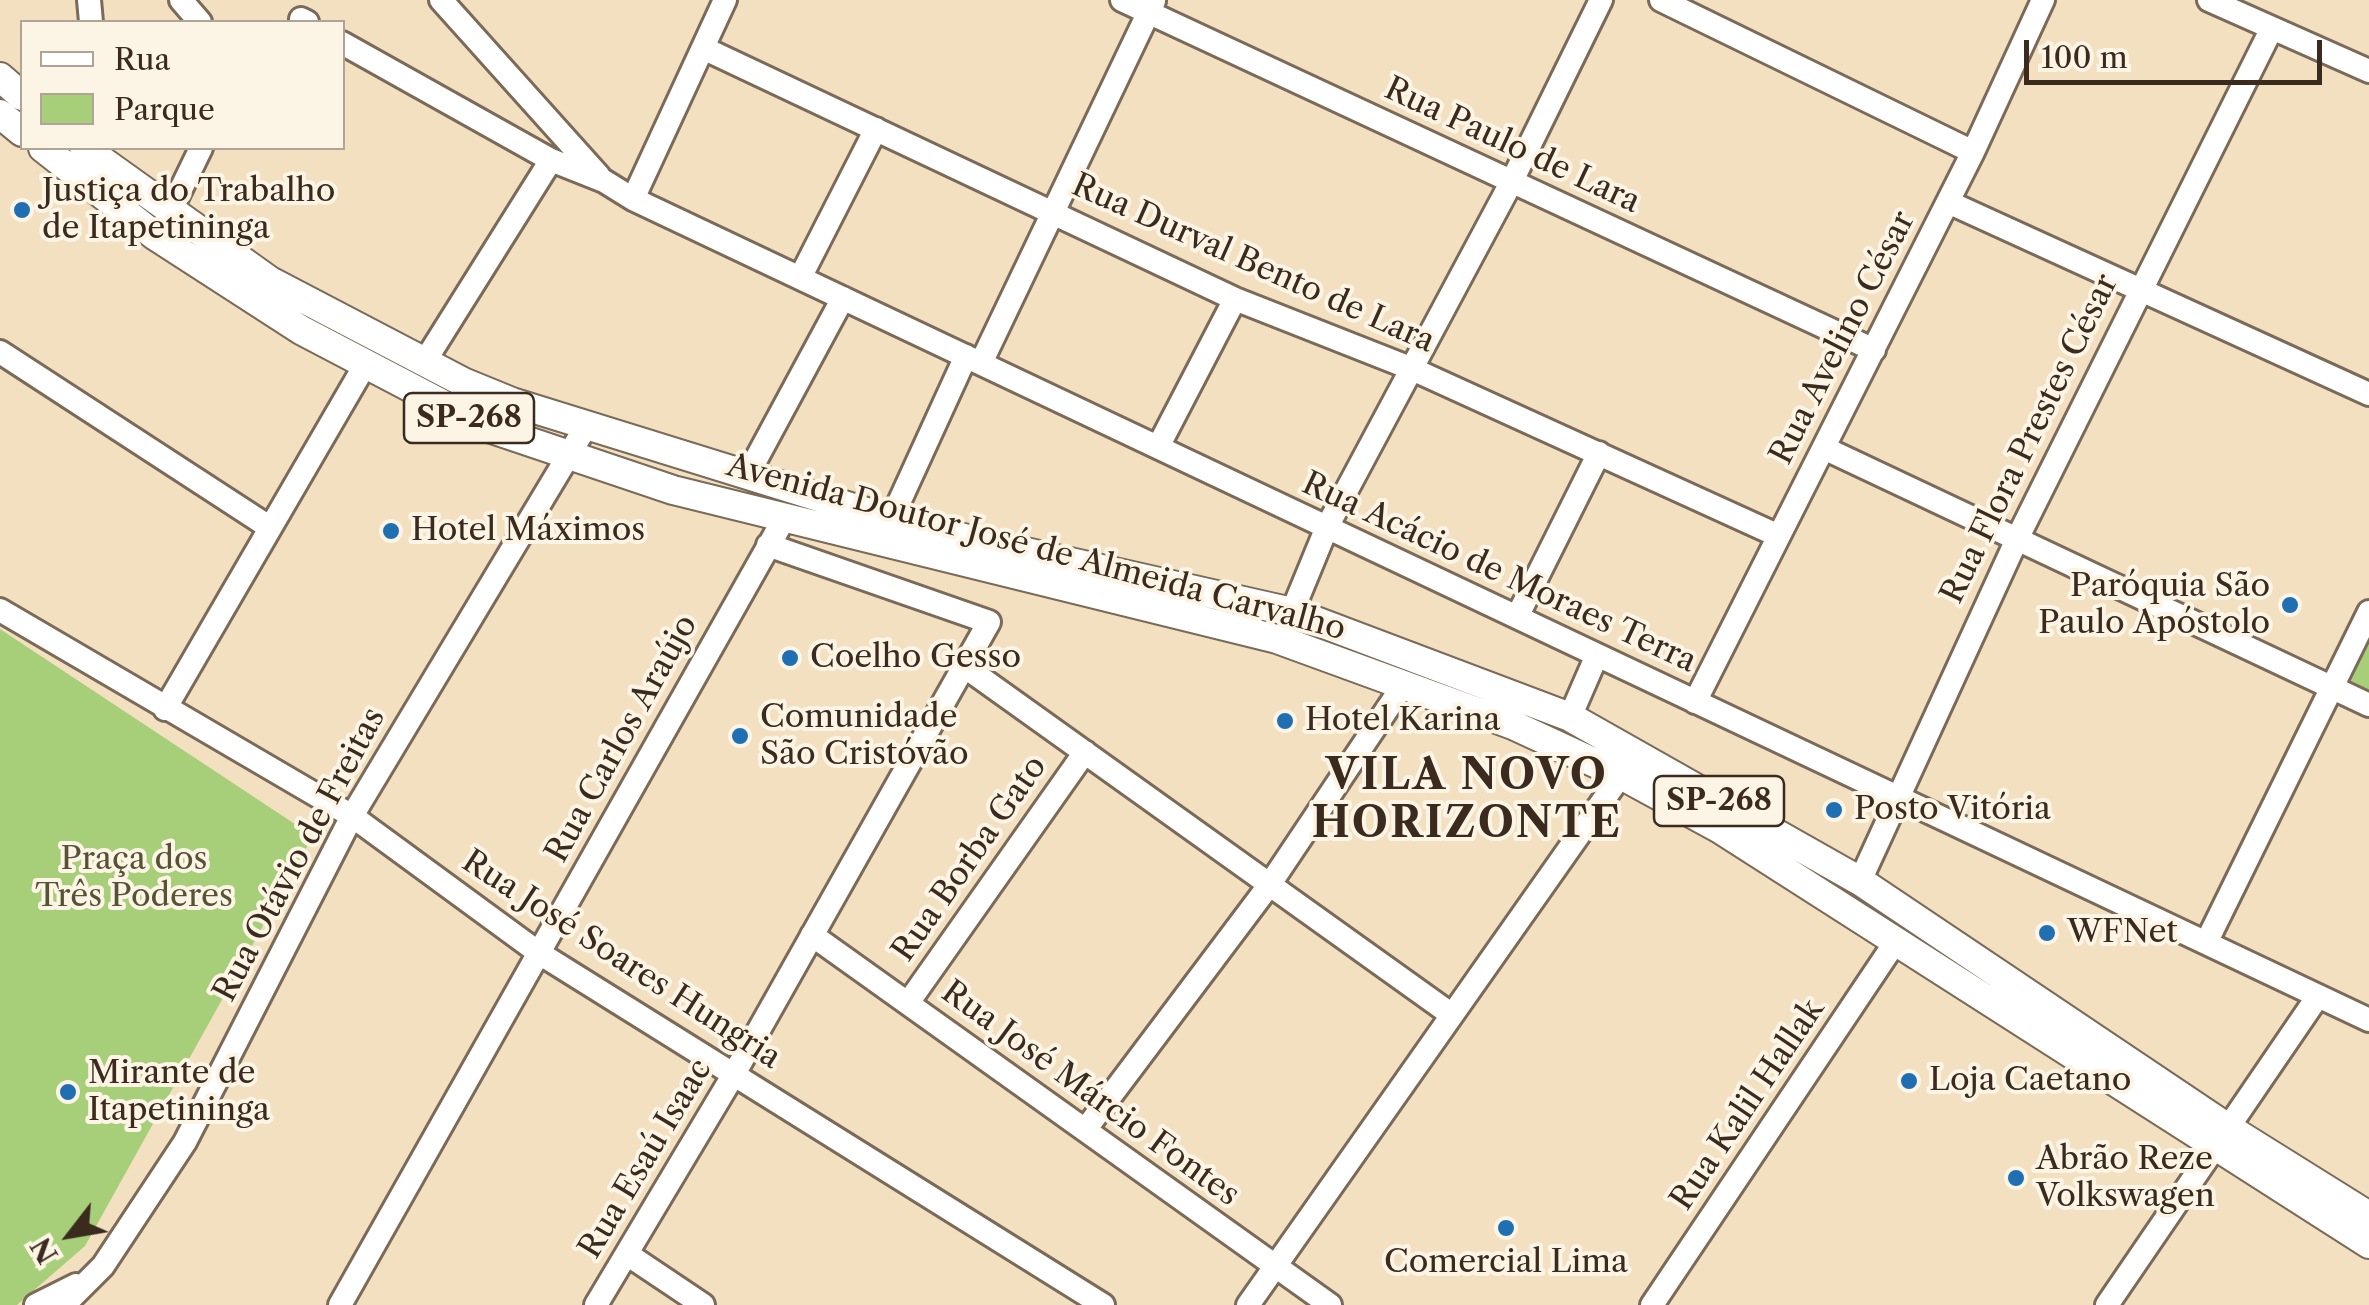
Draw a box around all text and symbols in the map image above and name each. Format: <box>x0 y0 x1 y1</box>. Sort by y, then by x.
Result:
legend <box>20 20 345 150</box>
scale bar <box>2029 20 2326 82</box>
text: 100 m <box>2041 39 2128 76</box>
text: Rua <box>114 41 170 78</box>
street label: Rua Paulo de Lara <box>1378 70 1646 222</box>
text: Parque <box>114 91 215 128</box>
street label: Rua Durval Bento de Lara <box>1066 167 1440 361</box>
place label: Justiça do Trabalho de Itapetininga <box>42 173 335 248</box>
marker: Justiça do Trabalho de Itapetininga <box>11 199 33 221</box>
street label: Rua Avelino César <box>1763 205 1923 471</box>
street label: Rua Flora Prestes César <box>1934 268 2126 610</box>
road number: SP-268 <box>404 393 534 443</box>
street label: Avenida Doutor José de Almeida Carvalho <box>722 447 1350 649</box>
street label: Rua Acácio de Moraes Terra <box>1296 465 1702 681</box>
place label: Hotel Máximos <box>411 512 645 550</box>
marker: Hotel Máximos <box>380 520 402 542</box>
place label: Paróquia São Paulo Apóstolo <box>2038 568 2270 643</box>
marker: Paróquia São Paulo Apóstolo <box>2279 594 2301 616</box>
street label: Rua Carlos Araújo <box>538 609 706 869</box>
place label: Coelho Gesso <box>810 639 1021 677</box>
marker: Coelho Gesso <box>779 647 801 669</box>
place label: Comunidade São Cristóvão <box>760 699 969 774</box>
street label: Rua Otávio de Freitas <box>206 702 394 1008</box>
place label: Hotel Karina <box>1305 702 1500 740</box>
marker: Hotel Karina <box>1274 710 1296 732</box>
marker: Comunidade São Cristóvão <box>729 725 751 747</box>
street label: Rua Borba Gato <box>885 749 1055 969</box>
district label: VILA NOVO HORIZONTE <box>1311 752 1623 850</box>
road number: SP-268 <box>1654 776 1784 826</box>
place label: Posto Vitória <box>1854 791 2051 829</box>
marker: Posto Vitória <box>1823 799 1845 821</box>
park label: Praça dos Três Poderes <box>35 841 233 916</box>
street label: Rua José Soares Hungria <box>454 843 788 1077</box>
place label: WFNet <box>2067 914 2178 952</box>
marker: WFNet <box>2036 922 2058 944</box>
street label: Rua José Márcio Fontes <box>934 973 1246 1215</box>
street label: Rua Kalil Hallak <box>1663 992 1833 1218</box>
street label: Rua Esaú Isaac <box>571 1052 721 1266</box>
place label: Mirante de Itapetininga <box>88 1055 270 1130</box>
place label: Loja Caetano <box>1929 1062 2131 1100</box>
marker: Loja Caetano <box>1898 1070 1920 1092</box>
marker: Mirante de Itapetininga <box>57 1081 79 1103</box>
place label: Abrão Reze Volkswagen <box>2036 1141 2215 1216</box>
marker: Abrão Reze Volkswagen <box>2005 1167 2027 1189</box>
north arrow <box>20 1185 120 1285</box>
marker: Comercial Lima <box>1495 1217 1517 1239</box>
text: N <box>23 1231 65 1270</box>
place label: Comercial Lima <box>1384 1244 1628 1282</box>

